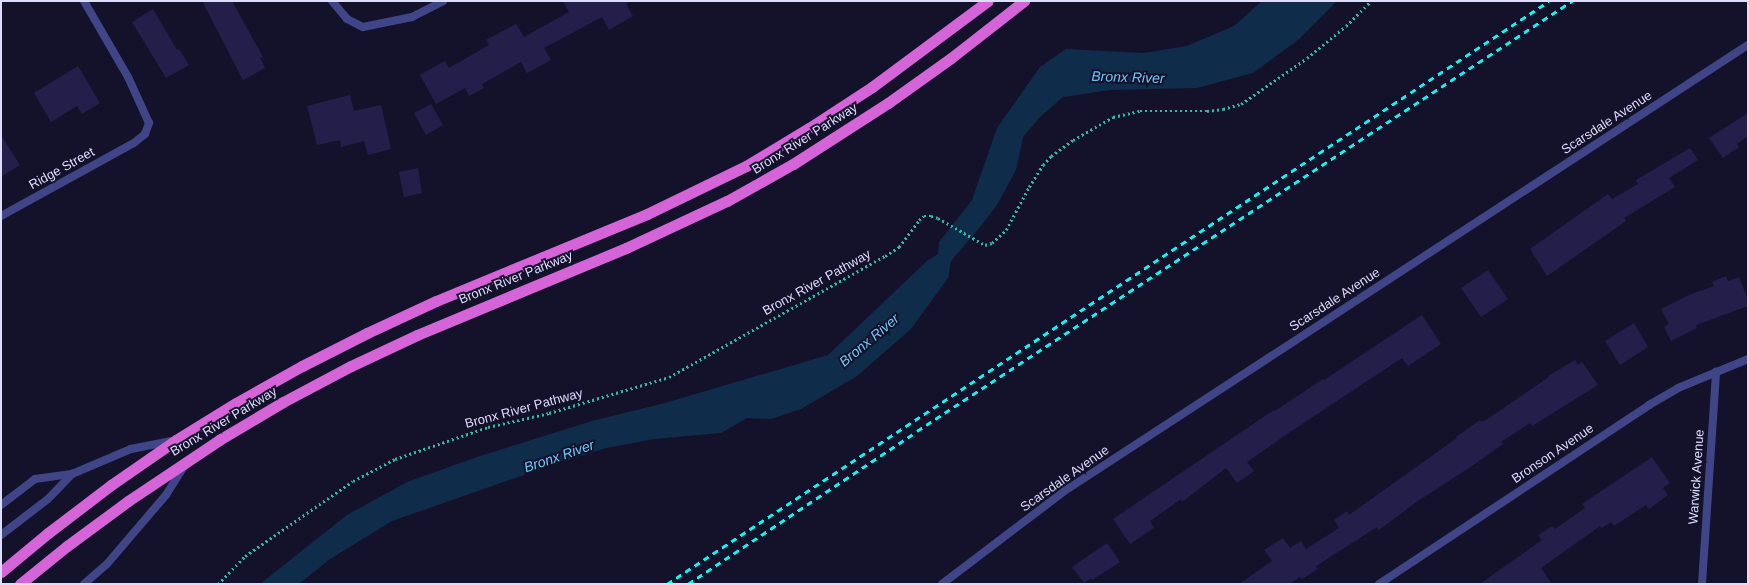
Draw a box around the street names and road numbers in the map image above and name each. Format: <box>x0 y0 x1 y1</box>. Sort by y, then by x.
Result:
street label: Scarsdale Avenue <box>1559 88 1655 158</box>
street label: Bronx River Parkway <box>749 100 861 178</box>
street label: Ridge Street <box>27 145 97 193</box>
street label: Bronx River Pathway <box>760 247 874 319</box>
street label: Bronx River Parkway <box>457 248 575 308</box>
street label: Scarsdale Avenue <box>1287 265 1383 335</box>
street label: Bronx River Parkway <box>168 384 280 460</box>
street label: Bronx River Pathway <box>463 386 585 432</box>
street label: Bronson Avenue <box>1509 421 1597 487</box>
street label: Warwick Avenue <box>1686 429 1708 525</box>
street label: Scarsdale Avenue <box>1017 442 1113 516</box>

